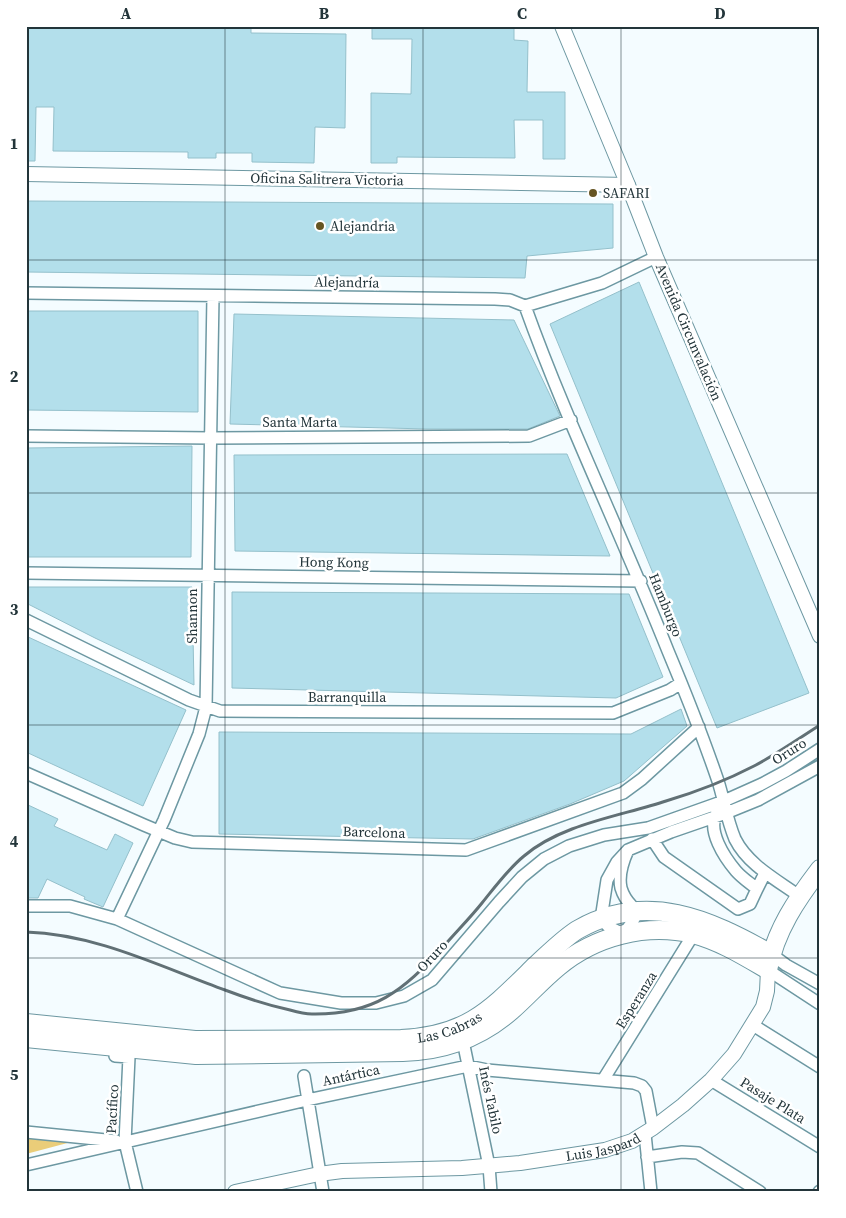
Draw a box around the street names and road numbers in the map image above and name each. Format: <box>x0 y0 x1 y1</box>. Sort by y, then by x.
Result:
street label: Oficina Salitrera Victoria <box>250 168 405 190</box>
street label: Avenida Circunvalación <box>651 260 727 404</box>
street label: Alejandría <box>314 271 381 293</box>
street label: Santa Marta <box>263 412 338 432</box>
street label: Hong Kong <box>299 551 369 573</box>
street label: Hamburgo <box>644 570 688 640</box>
street label: Shannon <box>182 588 202 644</box>
street label: Barranquilla <box>308 687 387 707</box>
street label: Oruro <box>768 732 810 769</box>
street label: Barcelona <box>342 821 407 843</box>
street label: Oruro <box>412 935 452 977</box>
street label: Esperanza <box>610 967 662 1033</box>
street label: Las Cabras <box>416 1007 486 1048</box>
street label: Antártica <box>320 1059 382 1091</box>
street label: Inés Tabilo <box>474 1064 508 1136</box>
street label: Pasaje Plata <box>736 1072 810 1129</box>
street label: Pacífico <box>101 1084 123 1134</box>
street label: Luis Jaspard <box>564 1128 645 1166</box>

